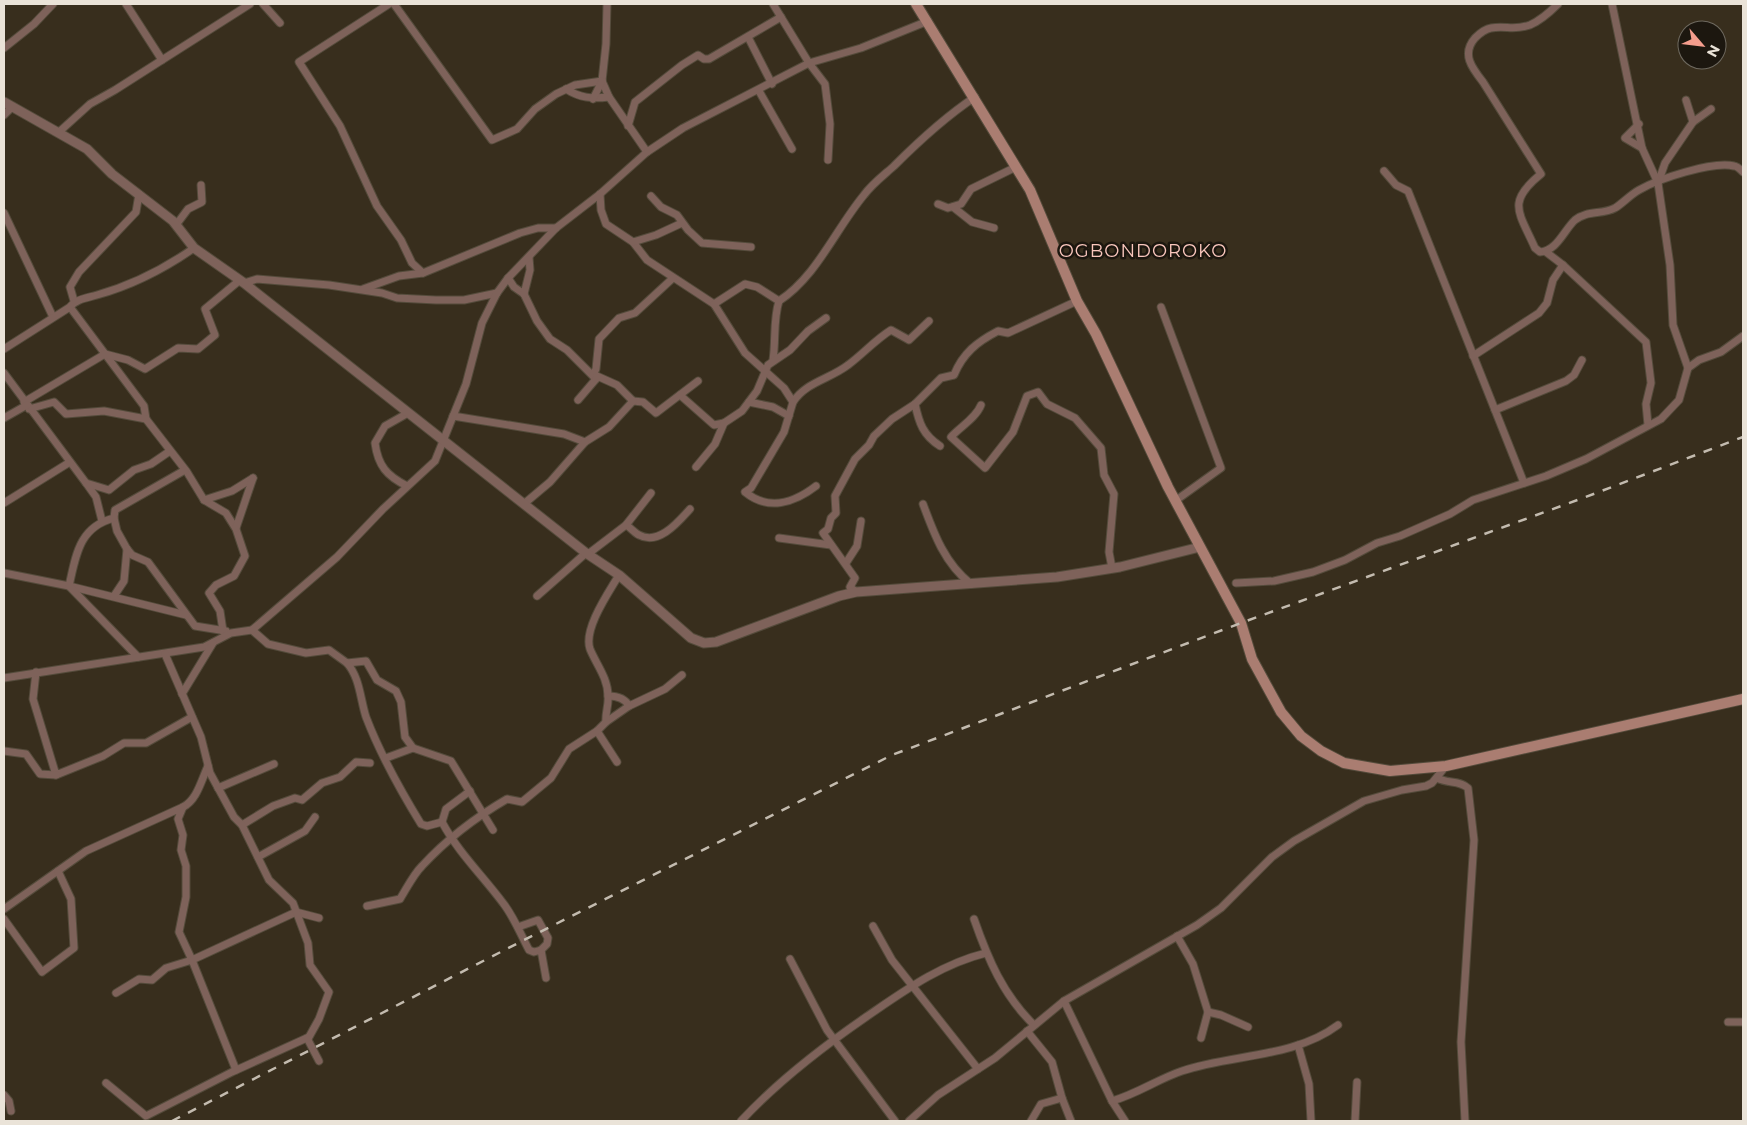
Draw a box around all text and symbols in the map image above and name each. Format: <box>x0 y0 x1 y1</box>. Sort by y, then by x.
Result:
north arrow <box>1677 20 1727 70</box>
text: N <box>1703 42 1724 60</box>
district label: OGBONDOROKO <box>1059 240 1227 262</box>

